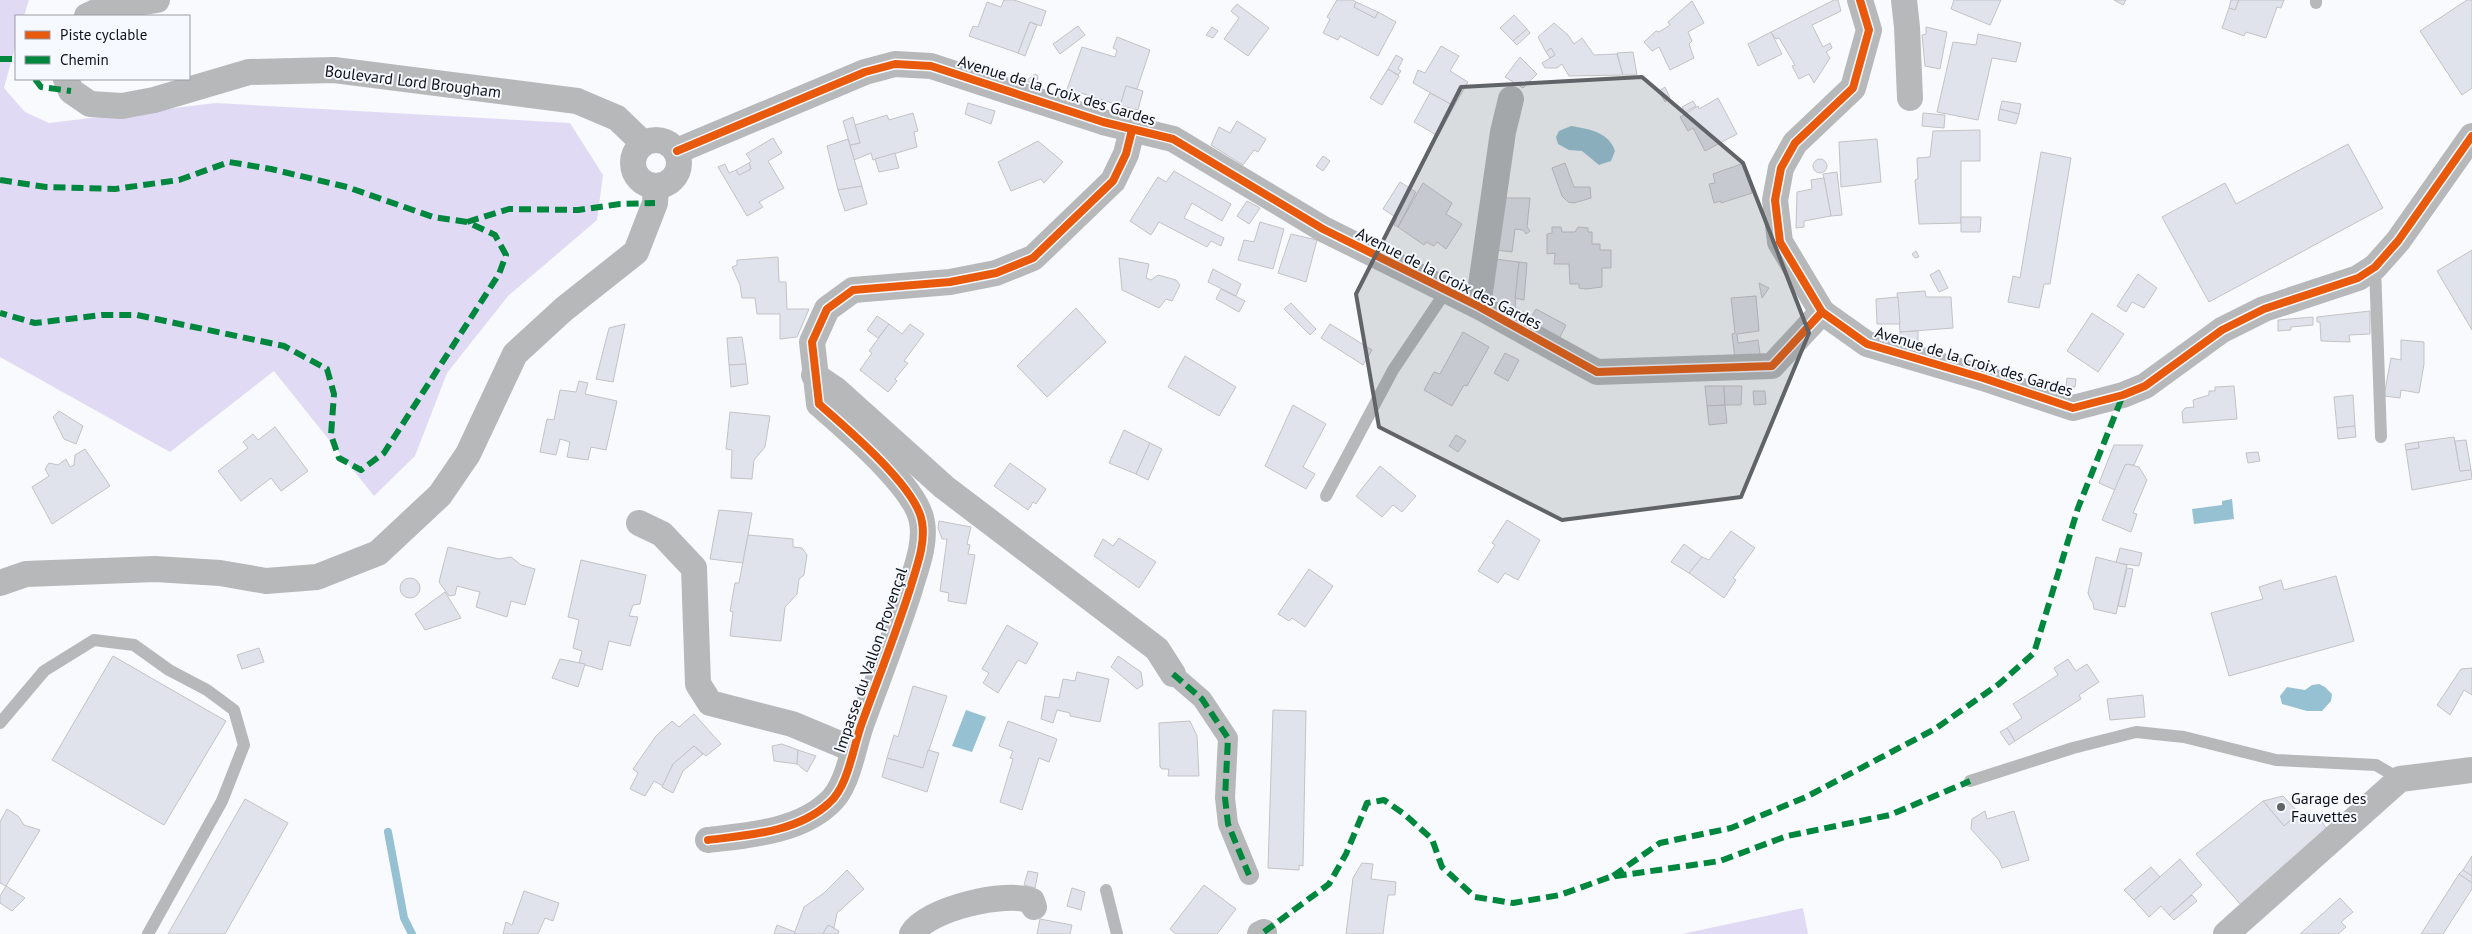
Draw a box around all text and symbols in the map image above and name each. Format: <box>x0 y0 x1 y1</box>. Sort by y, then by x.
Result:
legend <box>15 15 190 80</box>
text: Piste cyclable <box>60 25 147 44</box>
text: Chemin <box>60 50 109 69</box>
street label: Avenue de la Croix des Gardes <box>956 50 1159 130</box>
street label: Boulevard Lord Brougham <box>324 60 502 102</box>
street label: Avenue de la Croix des Gardes <box>1353 222 1545 334</box>
street label: Avenue de la Croix des Gardes <box>1873 321 2076 401</box>
street label: Impasse du Vallon Provençal <box>829 564 911 755</box>
place label: Garage des Fauvettes <box>2291 788 2367 826</box>
marker: Garage des Fauvettes <box>2275 801 2287 813</box>

